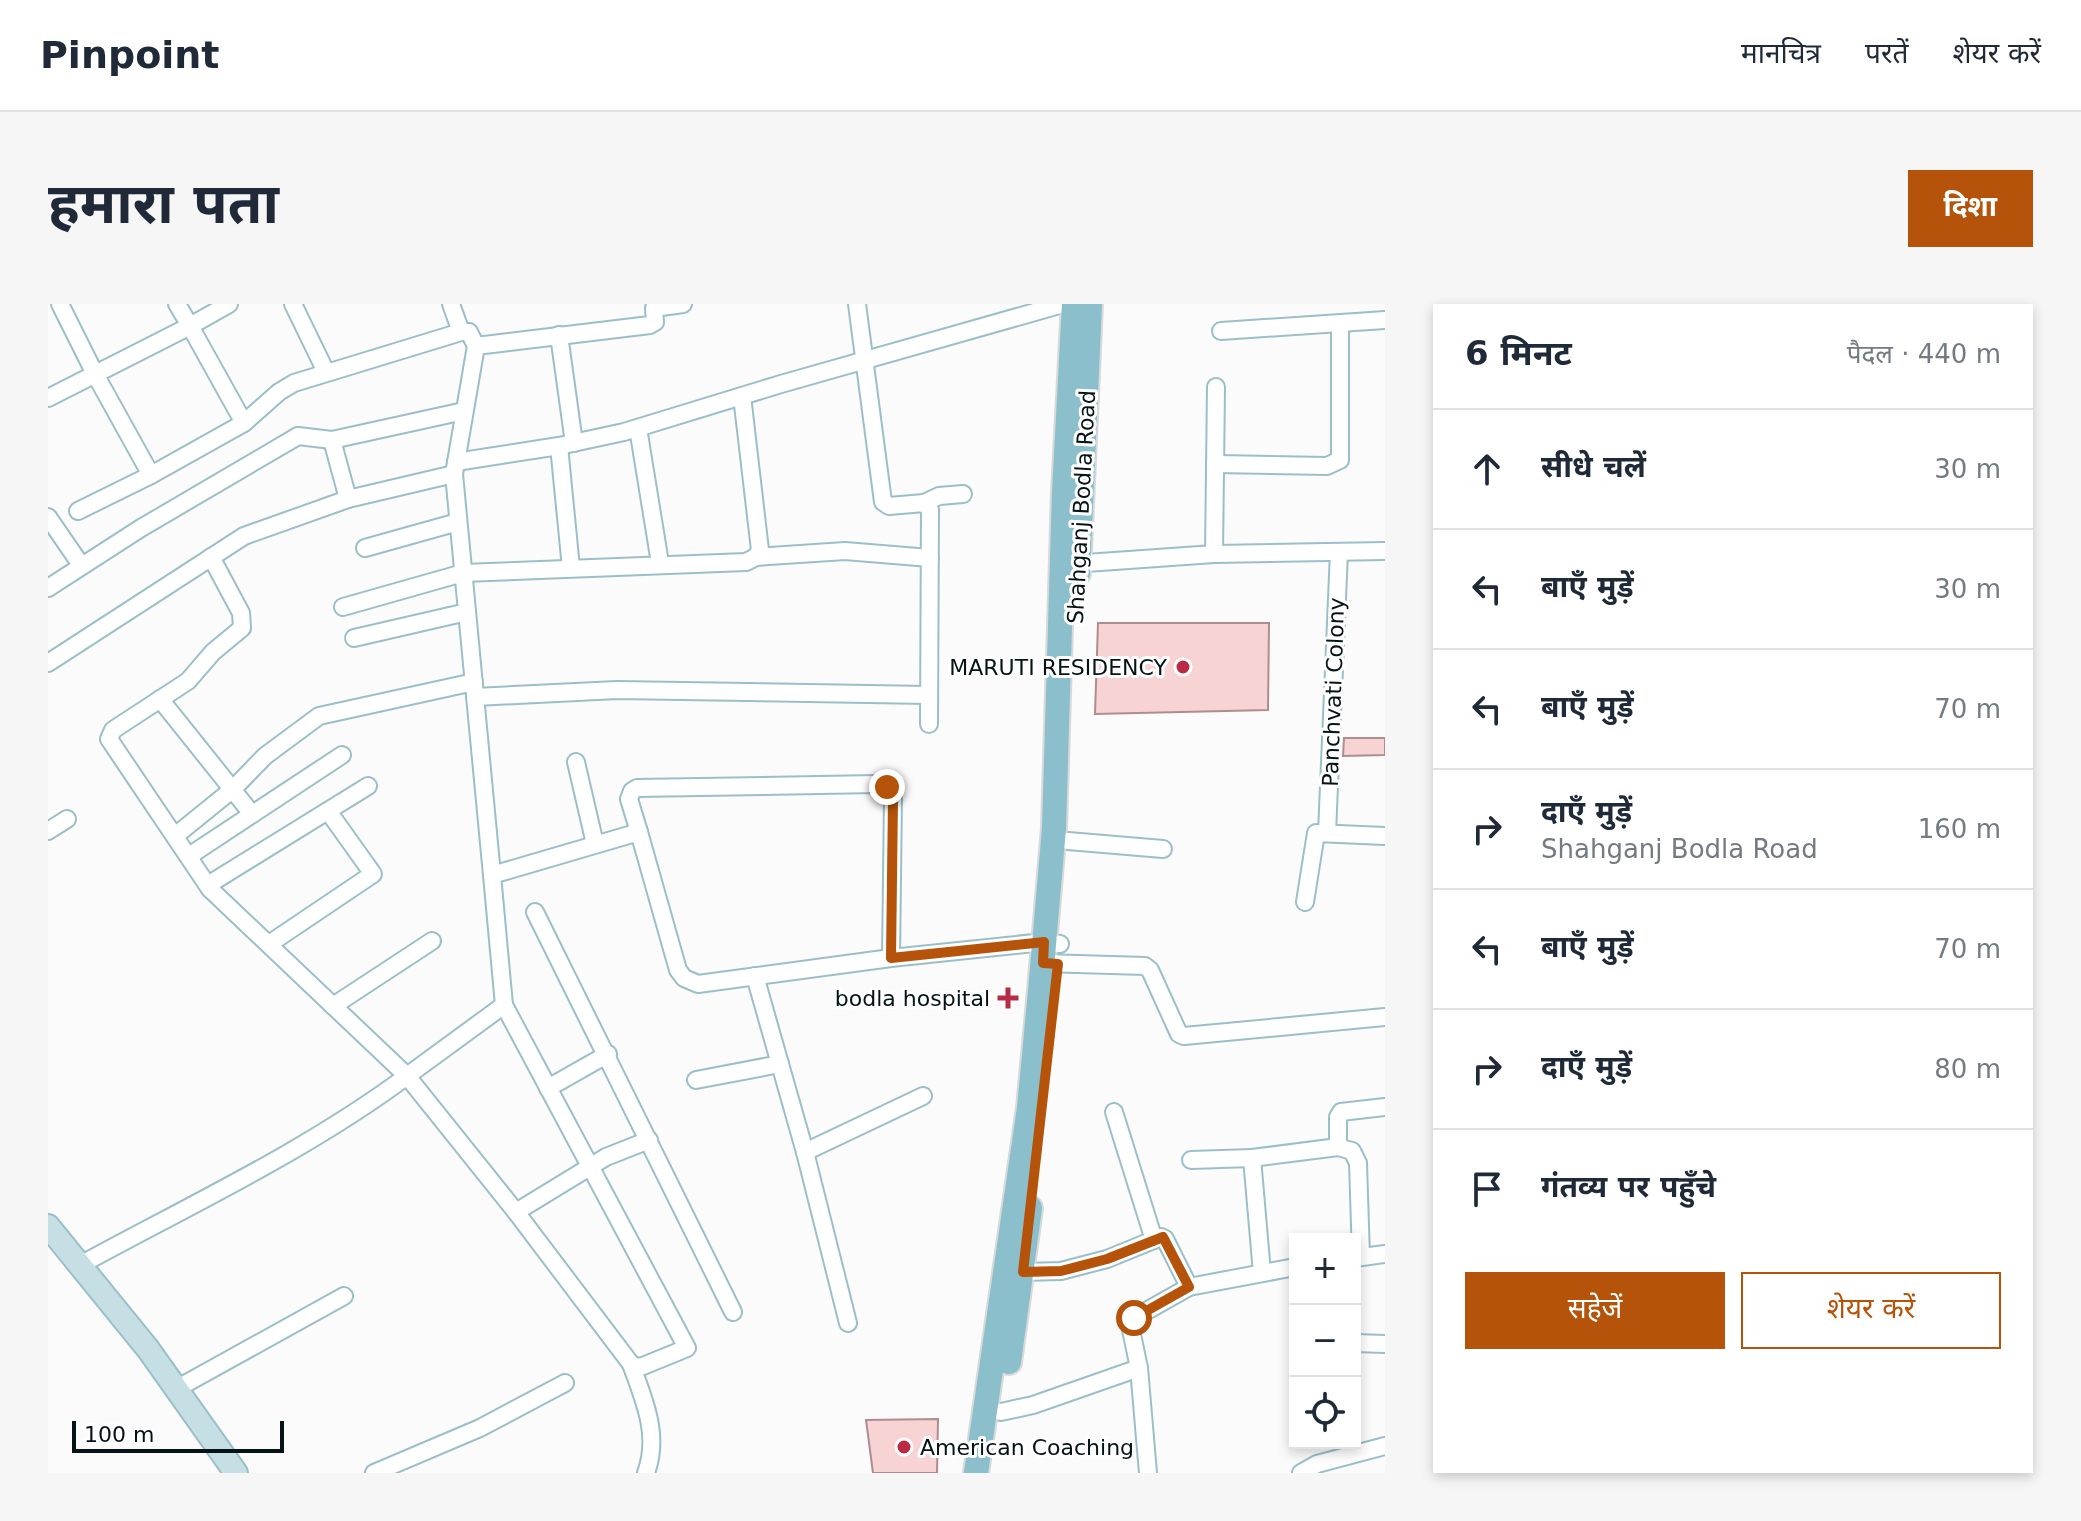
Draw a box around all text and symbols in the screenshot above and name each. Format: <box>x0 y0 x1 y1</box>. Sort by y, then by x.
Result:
text: Pinpoint <box>40 33 219 77</box>
text: मानचित्र <box>1741 37 1821 70</box>
text: परतें <box>1865 37 1908 70</box>
text: शेयर करें <box>1952 37 2041 70</box>
button: दिशा <box>1908 170 2033 247</box>
text: हमारा पता <box>48 171 279 236</box>
text: 6 मिनट <box>1465 333 1572 373</box>
text: पैदल · 440 m <box>1847 339 2001 369</box>
street label: Shahganj Bodla Road <box>1063 389 1100 625</box>
icon: ahead <box>1465 447 1509 491</box>
text: सीधे चलें <box>1541 449 1646 484</box>
text: 30 m <box>1934 454 2001 484</box>
icon: left <box>1465 567 1509 611</box>
text: बाएँ मुड़ें <box>1541 569 1634 604</box>
text: 30 m <box>1934 574 2001 604</box>
street label: Panchvati Colony <box>1318 597 1349 787</box>
place label: MARUTI RESIDENCY <box>949 655 1168 680</box>
marker: MARUTI RESIDENCY <box>1174 658 1192 676</box>
icon: left <box>1465 687 1509 731</box>
text: बाएँ मुड़ें <box>1541 689 1634 724</box>
text: 70 m <box>1934 694 2001 724</box>
route end <box>869 769 905 805</box>
text: दाएँ मुड़ें <box>1541 794 1632 829</box>
icon: right <box>1465 807 1509 851</box>
text: 160 m <box>1918 814 2001 844</box>
text: Shahganj Bodla Road <box>1541 834 1818 864</box>
icon: left <box>1465 927 1509 971</box>
text: बाएँ मुड़ें <box>1541 929 1634 964</box>
text: 70 m <box>1934 934 2001 964</box>
place label: bodla hospital <box>835 986 990 1011</box>
marker: bodla hospital <box>997 987 1019 1009</box>
icon: right <box>1465 1047 1509 1091</box>
text: दाएँ मुड़ें <box>1541 1049 1632 1084</box>
text: 80 m <box>1934 1054 2001 1084</box>
icon: arrive <box>1465 1167 1509 1211</box>
text: गंतव्य पर पहुँचे <box>1541 1169 1716 1204</box>
map controls <box>1289 1233 1361 1449</box>
button: + <box>1289 1233 1361 1305</box>
button: सहेजें <box>1465 1272 1725 1349</box>
button: शेयर करें <box>1741 1272 2001 1349</box>
route start <box>1116 1300 1152 1336</box>
button: − <box>1289 1305 1361 1377</box>
button: locate <box>1289 1377 1361 1449</box>
scale bar <box>72 1417 284 1453</box>
text: 100 m <box>84 1422 154 1447</box>
place label: American Coaching <box>920 1435 1134 1460</box>
marker: American Coaching <box>895 1438 913 1456</box>

